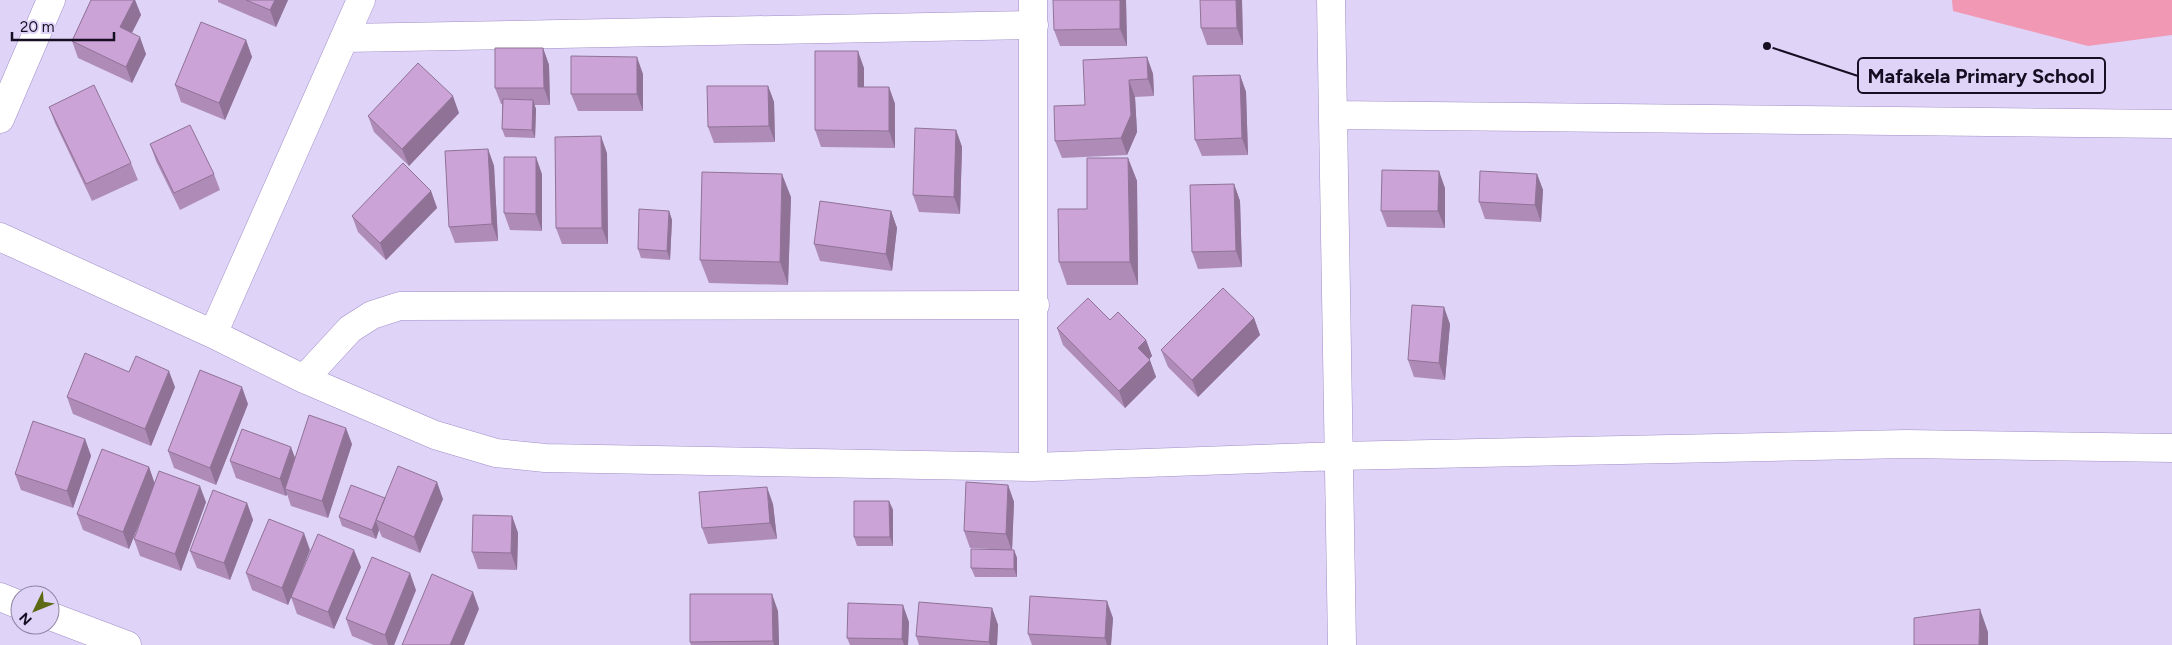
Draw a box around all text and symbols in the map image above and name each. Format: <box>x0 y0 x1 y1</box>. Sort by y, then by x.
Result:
scale bar <box>12 10 115 42</box>
text: 20 m <box>20 18 54 36</box>
callout: Mafakela Primary School <box>1858 58 2105 93</box>
text: Mafakela Primary School <box>1867 64 2095 88</box>
north arrow <box>10 585 60 635</box>
text: N <box>16 609 36 628</box>

